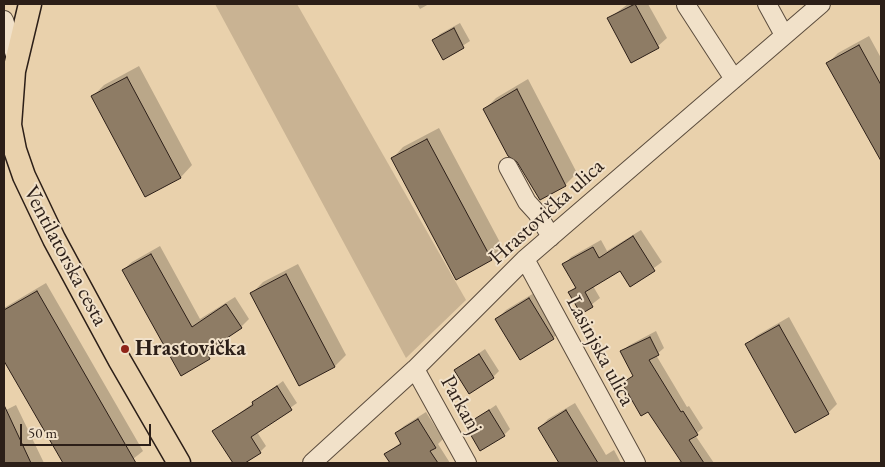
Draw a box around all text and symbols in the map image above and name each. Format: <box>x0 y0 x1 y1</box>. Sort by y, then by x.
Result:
street label: Hrastovička ulica <box>484 153 610 271</box>
street label: Ventilatorska cesta <box>17 181 113 331</box>
street label: Lasinjska ulica <box>560 291 640 411</box>
place label: Hrastovička <box>135 336 246 362</box>
marker: Hrastovička <box>119 343 131 355</box>
street label: Parkanj <box>434 371 488 439</box>
scale bar <box>22 414 154 446</box>
text: 50 m <box>28 423 57 442</box>

